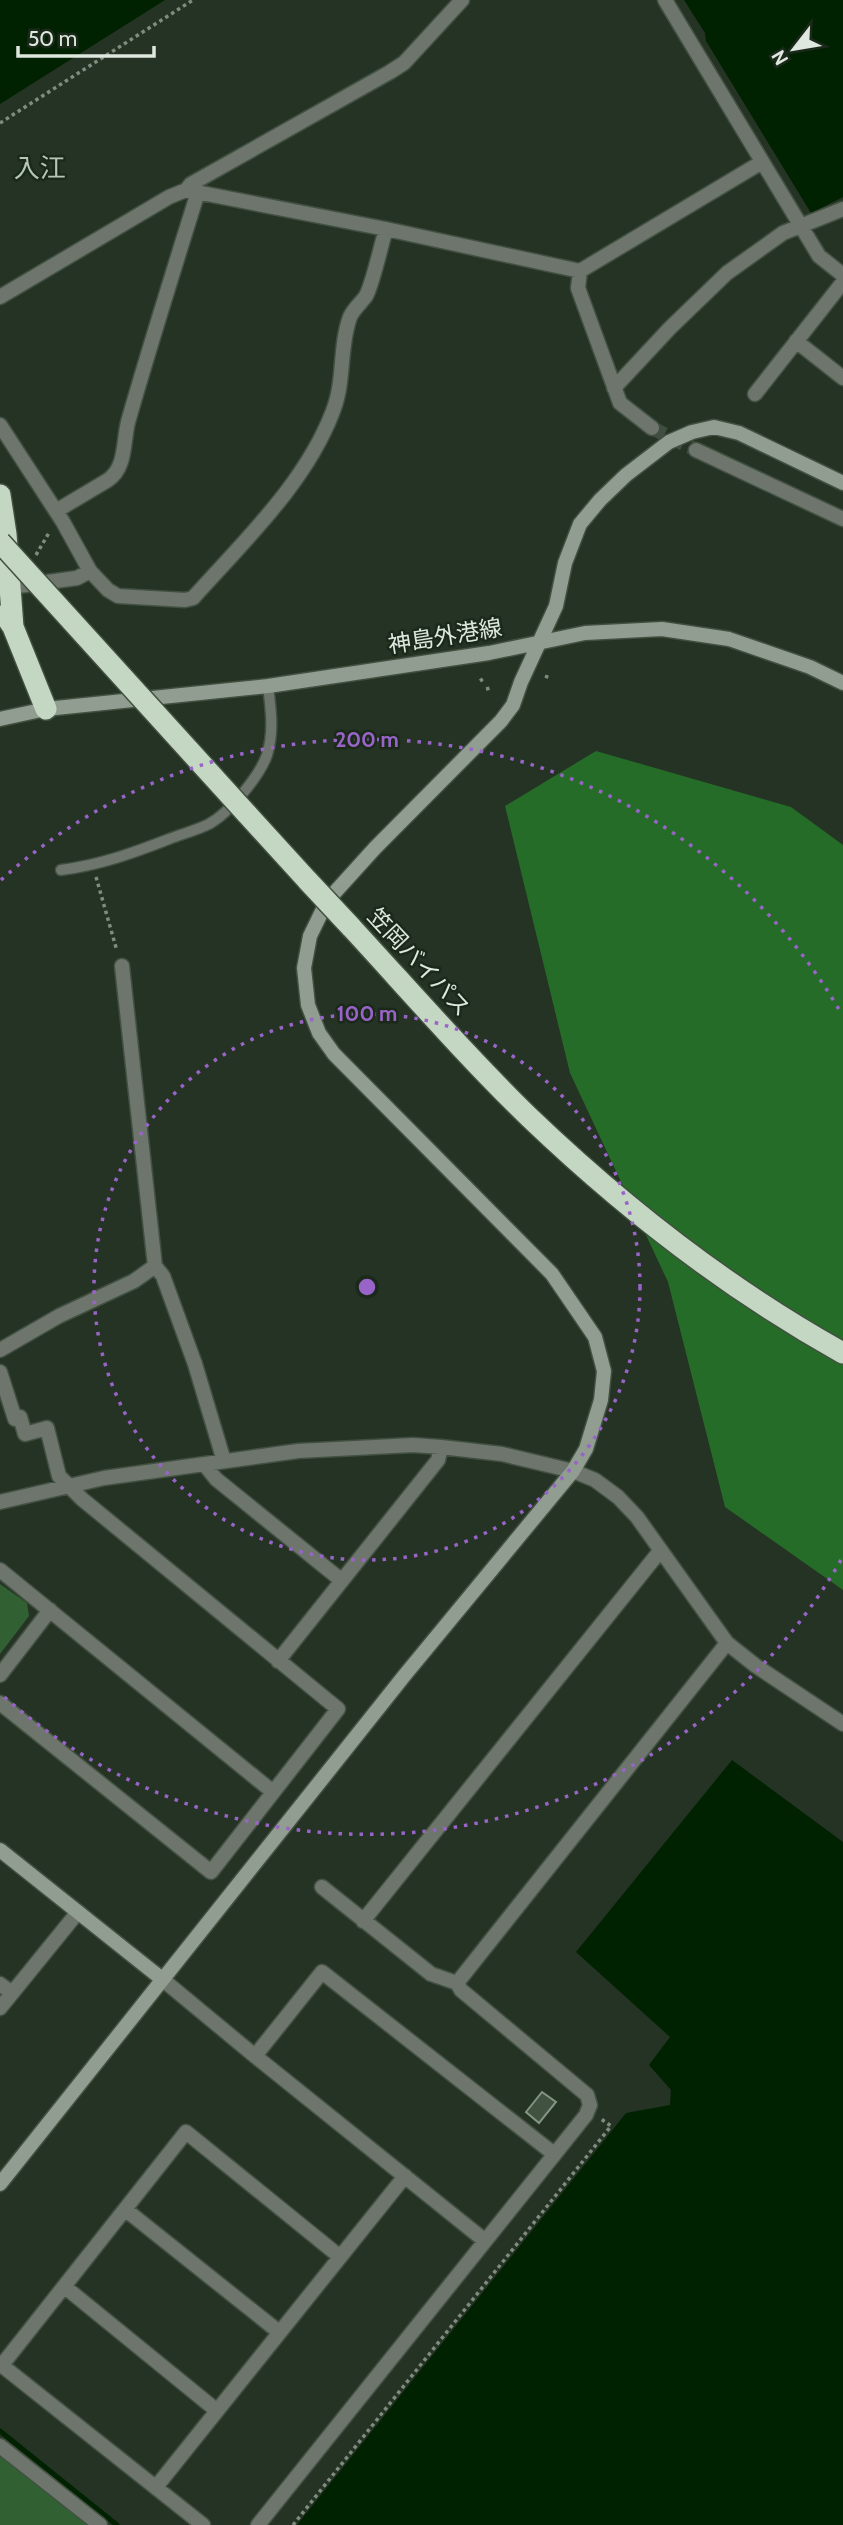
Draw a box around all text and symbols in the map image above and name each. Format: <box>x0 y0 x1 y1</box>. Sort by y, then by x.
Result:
scale bar <box>18 14 154 58</box>
north arrow <box>759 14 829 84</box>
text: 50 m <box>28 26 77 51</box>
text: N <box>767 46 793 69</box>
district label: 入江 <box>14 152 66 184</box>
street label: 神島外港線 <box>386 613 504 659</box>
text: 200 m <box>335 727 399 752</box>
street label: 笠岡バイパス <box>362 902 476 1022</box>
text: 100 m <box>337 1001 397 1026</box>
centre of rings <box>355 1275 379 1299</box>

